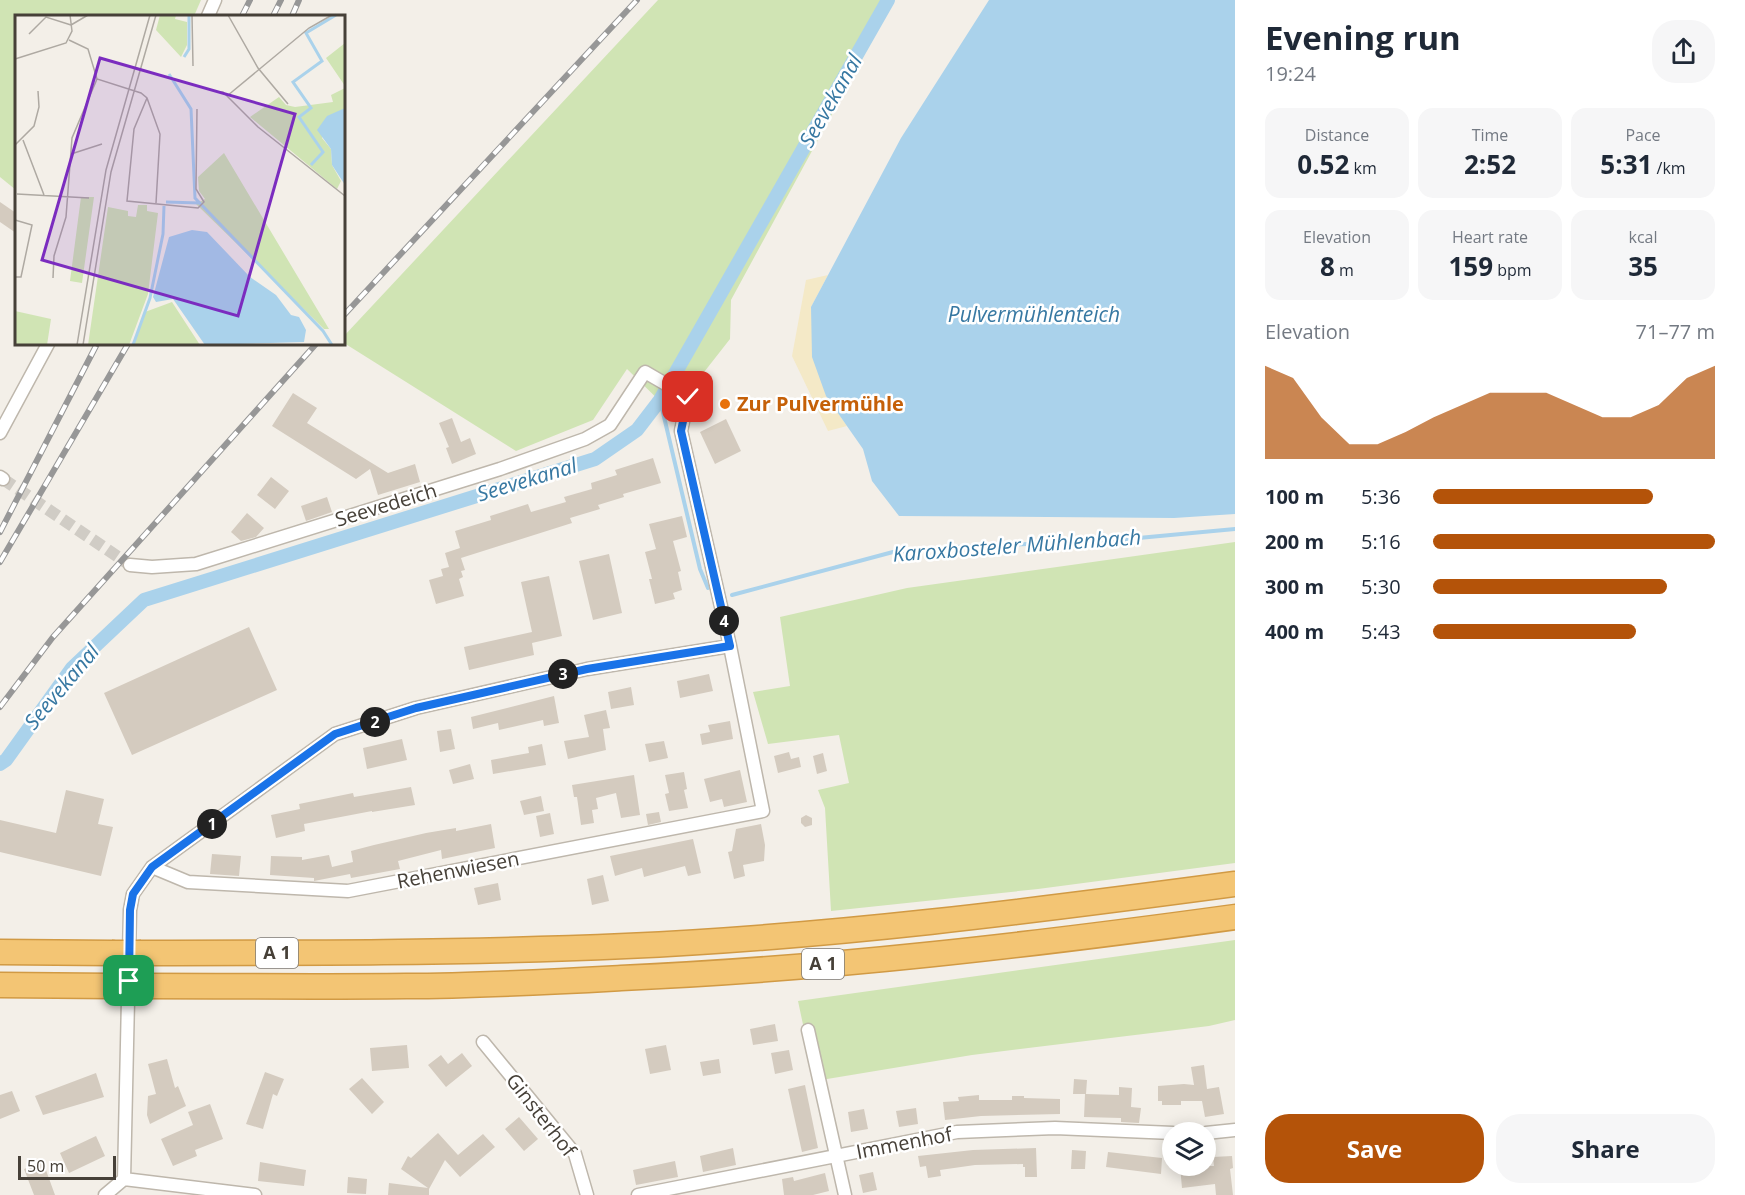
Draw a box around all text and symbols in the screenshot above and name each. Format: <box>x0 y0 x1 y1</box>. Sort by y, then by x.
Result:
inset map <box>15 15 345 345</box>
text: Evening run <box>1265 15 1461 60</box>
button: share <box>1652 20 1715 83</box>
water label: Seevekanal <box>792 48 868 152</box>
text: 19:24 <box>1265 60 1316 87</box>
text: Distance <box>1305 124 1369 146</box>
text: Time <box>1472 124 1508 146</box>
text: Pace <box>1625 124 1661 146</box>
text: 0.52 <box>1297 146 1349 182</box>
text: 2:52 <box>1464 146 1516 182</box>
text: 5:31 <box>1600 146 1652 182</box>
text: km <box>1349 157 1377 179</box>
text: /km <box>1652 157 1686 179</box>
text: Elevation <box>1303 226 1371 248</box>
text: Heart rate <box>1452 226 1528 248</box>
text: kcal <box>1629 226 1658 248</box>
text: 8 <box>1320 248 1335 284</box>
text: 159 <box>1448 248 1493 284</box>
text: 35 <box>1628 248 1658 284</box>
text: m <box>1335 259 1354 281</box>
text: bpm <box>1493 259 1532 281</box>
water label: Pulvermühlenteich <box>948 300 1120 328</box>
text: Elevation <box>1265 318 1350 345</box>
text: 71–77 m <box>1636 318 1715 345</box>
pin <box>662 371 713 422</box>
icon: check <box>671 380 704 413</box>
place label: Zur Pulvermühle <box>737 390 904 417</box>
marker: Zur Pulvermühle <box>718 397 732 411</box>
water label: Seevekanal <box>473 450 581 507</box>
street label: Seevedeich <box>332 476 440 533</box>
text: 100 m <box>1265 483 1324 510</box>
text: 5:36 <box>1361 483 1401 510</box>
water label: Karoxbosteler Mühlenbach <box>892 522 1142 568</box>
text: 200 m <box>1265 528 1324 555</box>
text: 5:16 <box>1361 528 1401 555</box>
text: 300 m <box>1265 573 1324 600</box>
text: 5:30 <box>1361 573 1401 600</box>
pin: 4 <box>709 606 739 636</box>
text: 4 <box>719 610 729 632</box>
text: 400 m <box>1265 618 1324 645</box>
text: 5:43 <box>1361 618 1401 645</box>
water label: Seevekanal <box>17 637 106 735</box>
pin: 3 <box>548 659 578 689</box>
text: 3 <box>558 663 568 685</box>
pin: 2 <box>360 707 390 737</box>
text: 2 <box>370 711 380 733</box>
pin: 1 <box>197 809 227 839</box>
text: 1 <box>207 813 217 835</box>
street label: Rehenwiesen <box>394 844 521 895</box>
road number: A 1 <box>256 938 298 968</box>
road number: A 1 <box>802 949 844 979</box>
pin <box>103 955 154 1006</box>
icon: arrive <box>112 964 145 997</box>
street label: Ginsterhof <box>500 1067 583 1163</box>
button: Save <box>1265 1114 1484 1183</box>
button: Share <box>1496 1114 1715 1183</box>
street label: Immenhof <box>854 1120 955 1165</box>
map controls <box>1162 1122 1216 1176</box>
button: layers <box>1162 1122 1216 1176</box>
scale bar <box>18 1153 116 1180</box>
text: 50 m <box>27 1155 64 1177</box>

